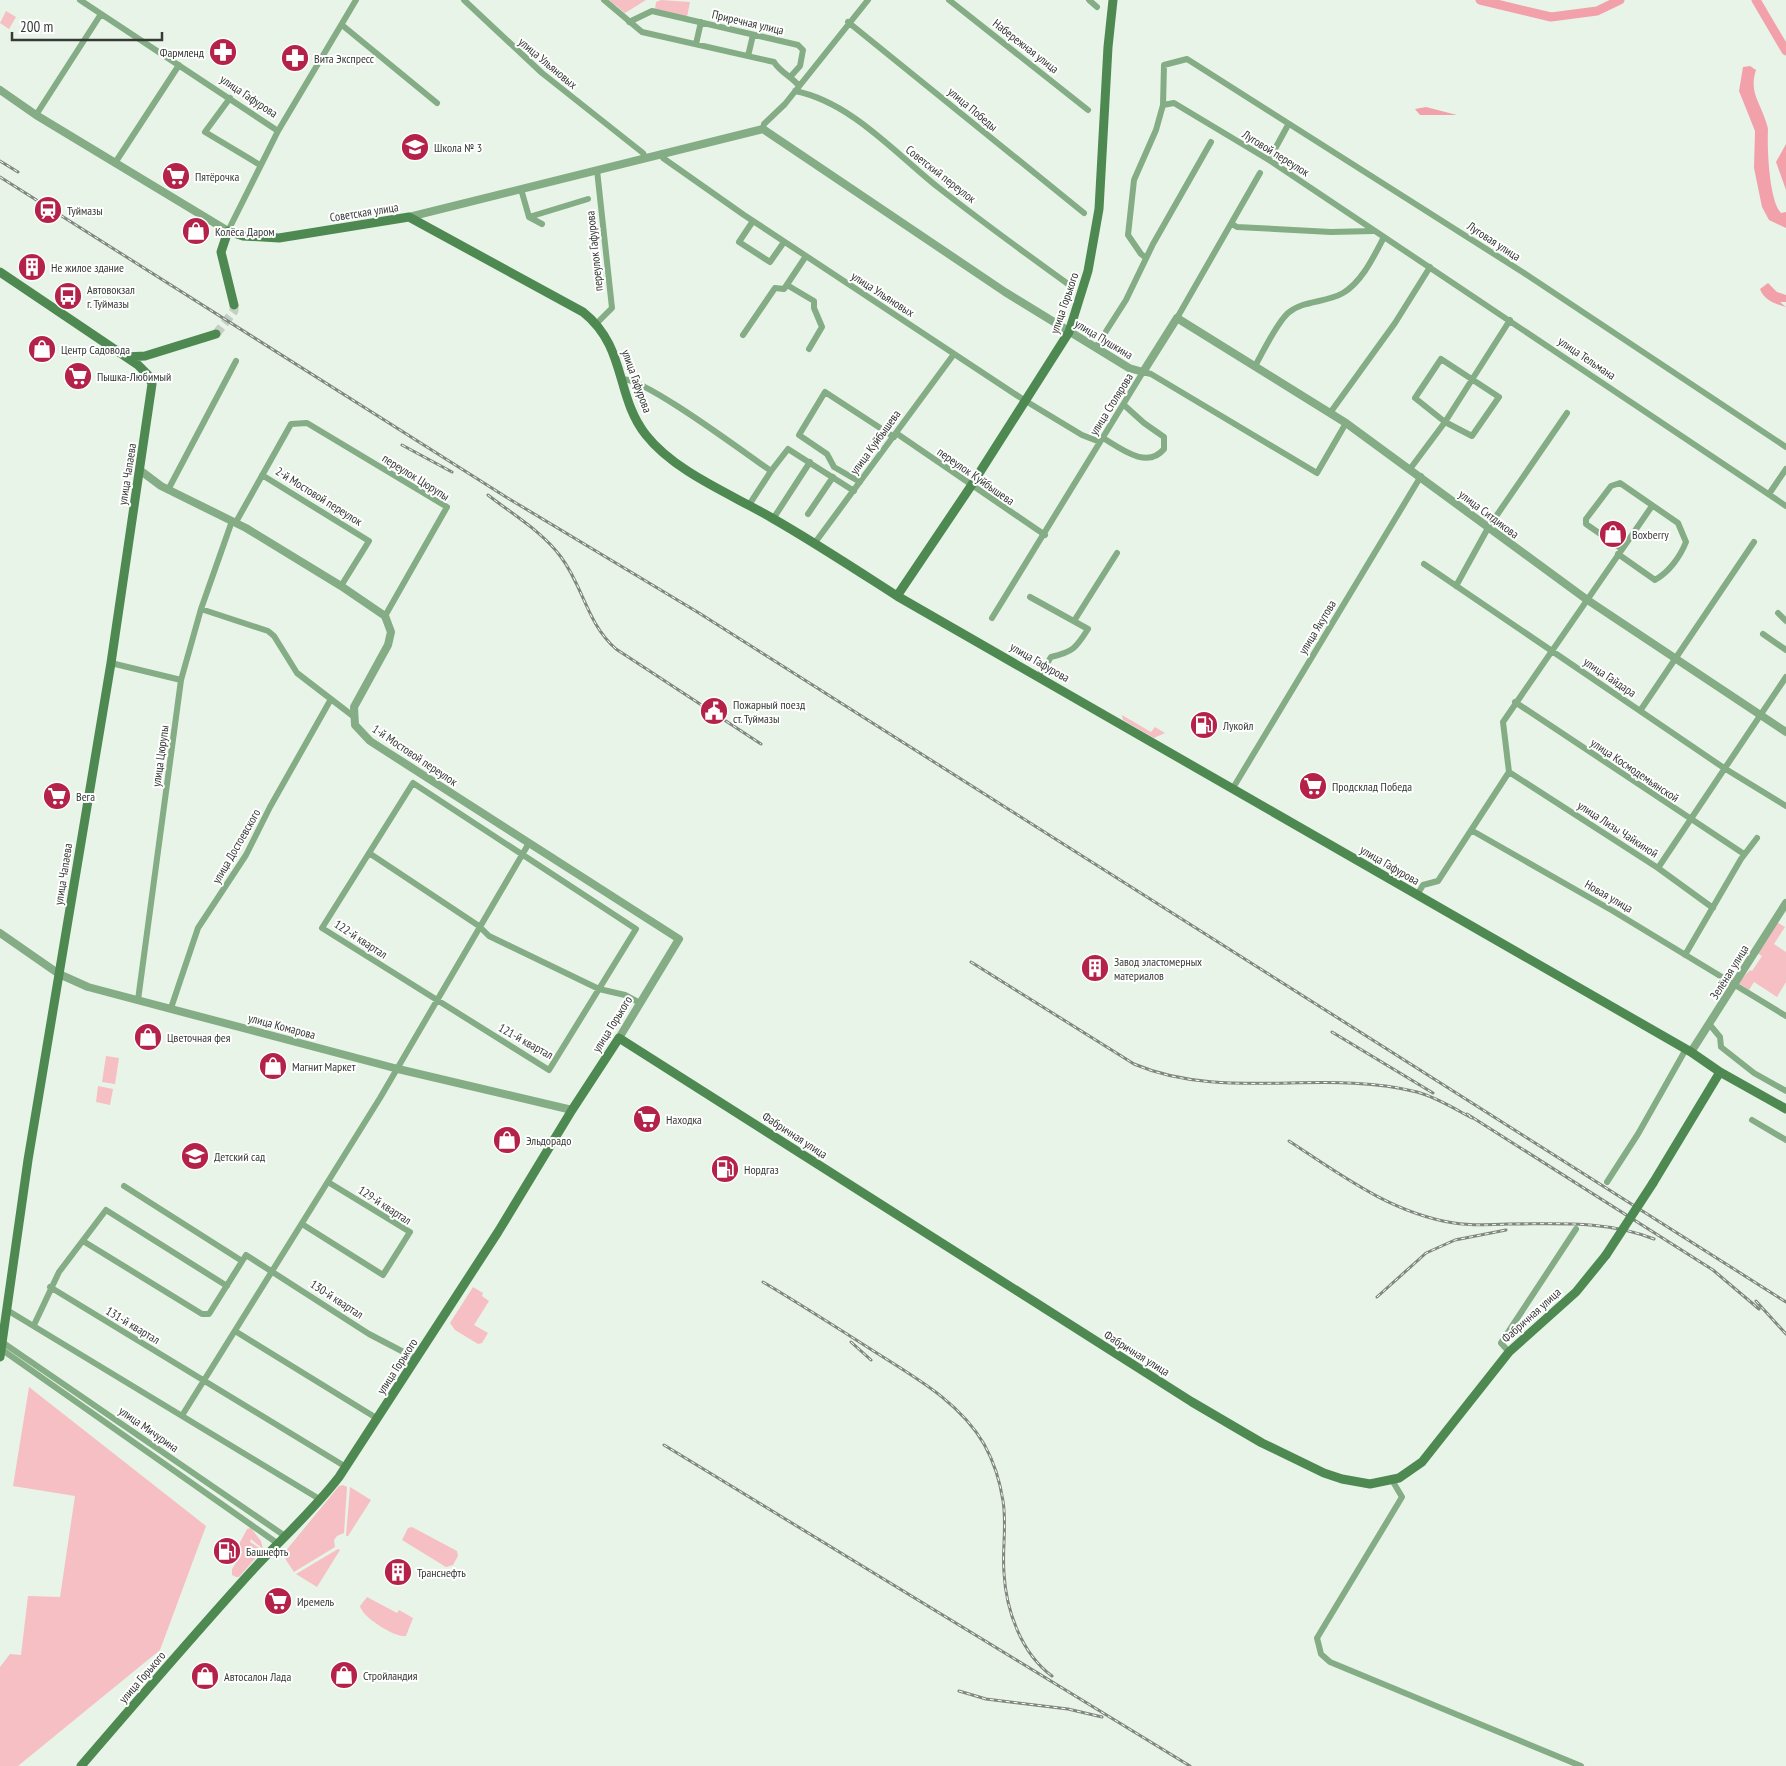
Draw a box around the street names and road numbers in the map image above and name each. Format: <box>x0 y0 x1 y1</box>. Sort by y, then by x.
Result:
street label: Приречная улица <box>711 6 786 38</box>
street label: Набережная улица <box>990 16 1062 77</box>
street label: улица Ульяновых <box>516 34 580 92</box>
street label: улица Гафурова <box>217 71 281 121</box>
street label: улица Победы <box>945 84 1001 134</box>
street label: Луговой переулок <box>1239 126 1313 180</box>
street label: Советский переулок <box>903 142 979 206</box>
street label: Советская улица <box>329 199 400 225</box>
street label: переулок Гафурова <box>582 210 606 292</box>
street label: Луговая улица <box>1464 218 1524 264</box>
street label: улица Ульяновых <box>849 268 917 320</box>
street label: улица Горького <box>1047 270 1081 336</box>
street label: улица Пушкина <box>1072 316 1136 362</box>
street label: улица Тельмана <box>1555 333 1619 383</box>
street label: улица Гафурова <box>619 347 655 415</box>
street label: улица Столярова <box>1086 370 1136 438</box>
street label: улица Куйбышева <box>847 407 904 477</box>
street label: улица Чапаева <box>115 442 139 506</box>
street label: переулок Куйбышева <box>935 444 1018 508</box>
street label: переулок Цюрупы <box>380 450 452 504</box>
street label: 2-й Мостовой переулок <box>273 463 366 529</box>
street label: улица Ситдикова <box>1456 487 1522 542</box>
street label: улица Якутова <box>1295 597 1339 657</box>
street label: улица Гафурова <box>1008 639 1073 685</box>
street label: улица Гайдара <box>1581 654 1639 700</box>
street label: 1-й Мостовой переулок <box>370 721 461 789</box>
street label: улица Цюрупы <box>148 724 172 788</box>
street label: улица Космодемьянской <box>1588 735 1682 805</box>
street label: улица Лизы Чайкиной <box>1575 797 1661 861</box>
street label: улица Достоевского <box>209 806 263 886</box>
street label: улица Чапаева <box>51 842 75 906</box>
street label: улица Гафурова <box>1358 842 1423 888</box>
street label: Новая улица <box>1582 876 1636 916</box>
street label: 122-й квартал <box>332 916 391 962</box>
street label: Зелёная улица <box>1706 942 1752 1002</box>
street label: улица Горького <box>589 993 635 1055</box>
street label: улица Комарова <box>247 1010 317 1042</box>
street label: 121-й квартал <box>496 1020 556 1062</box>
street label: Фабричная улица <box>760 1108 831 1162</box>
street label: 129-й квартал <box>356 1182 415 1228</box>
street label: 130-й квартал <box>308 1276 367 1322</box>
street label: Фабричная улица <box>1498 1284 1564 1346</box>
street label: 131-й квартал <box>103 1303 163 1347</box>
street label: Фабричная улица <box>1101 1327 1173 1379</box>
street label: улица Горького <box>373 1335 421 1397</box>
street label: улица Мичурина <box>116 1403 182 1455</box>
street label: улица Горького <box>115 1648 169 1706</box>

